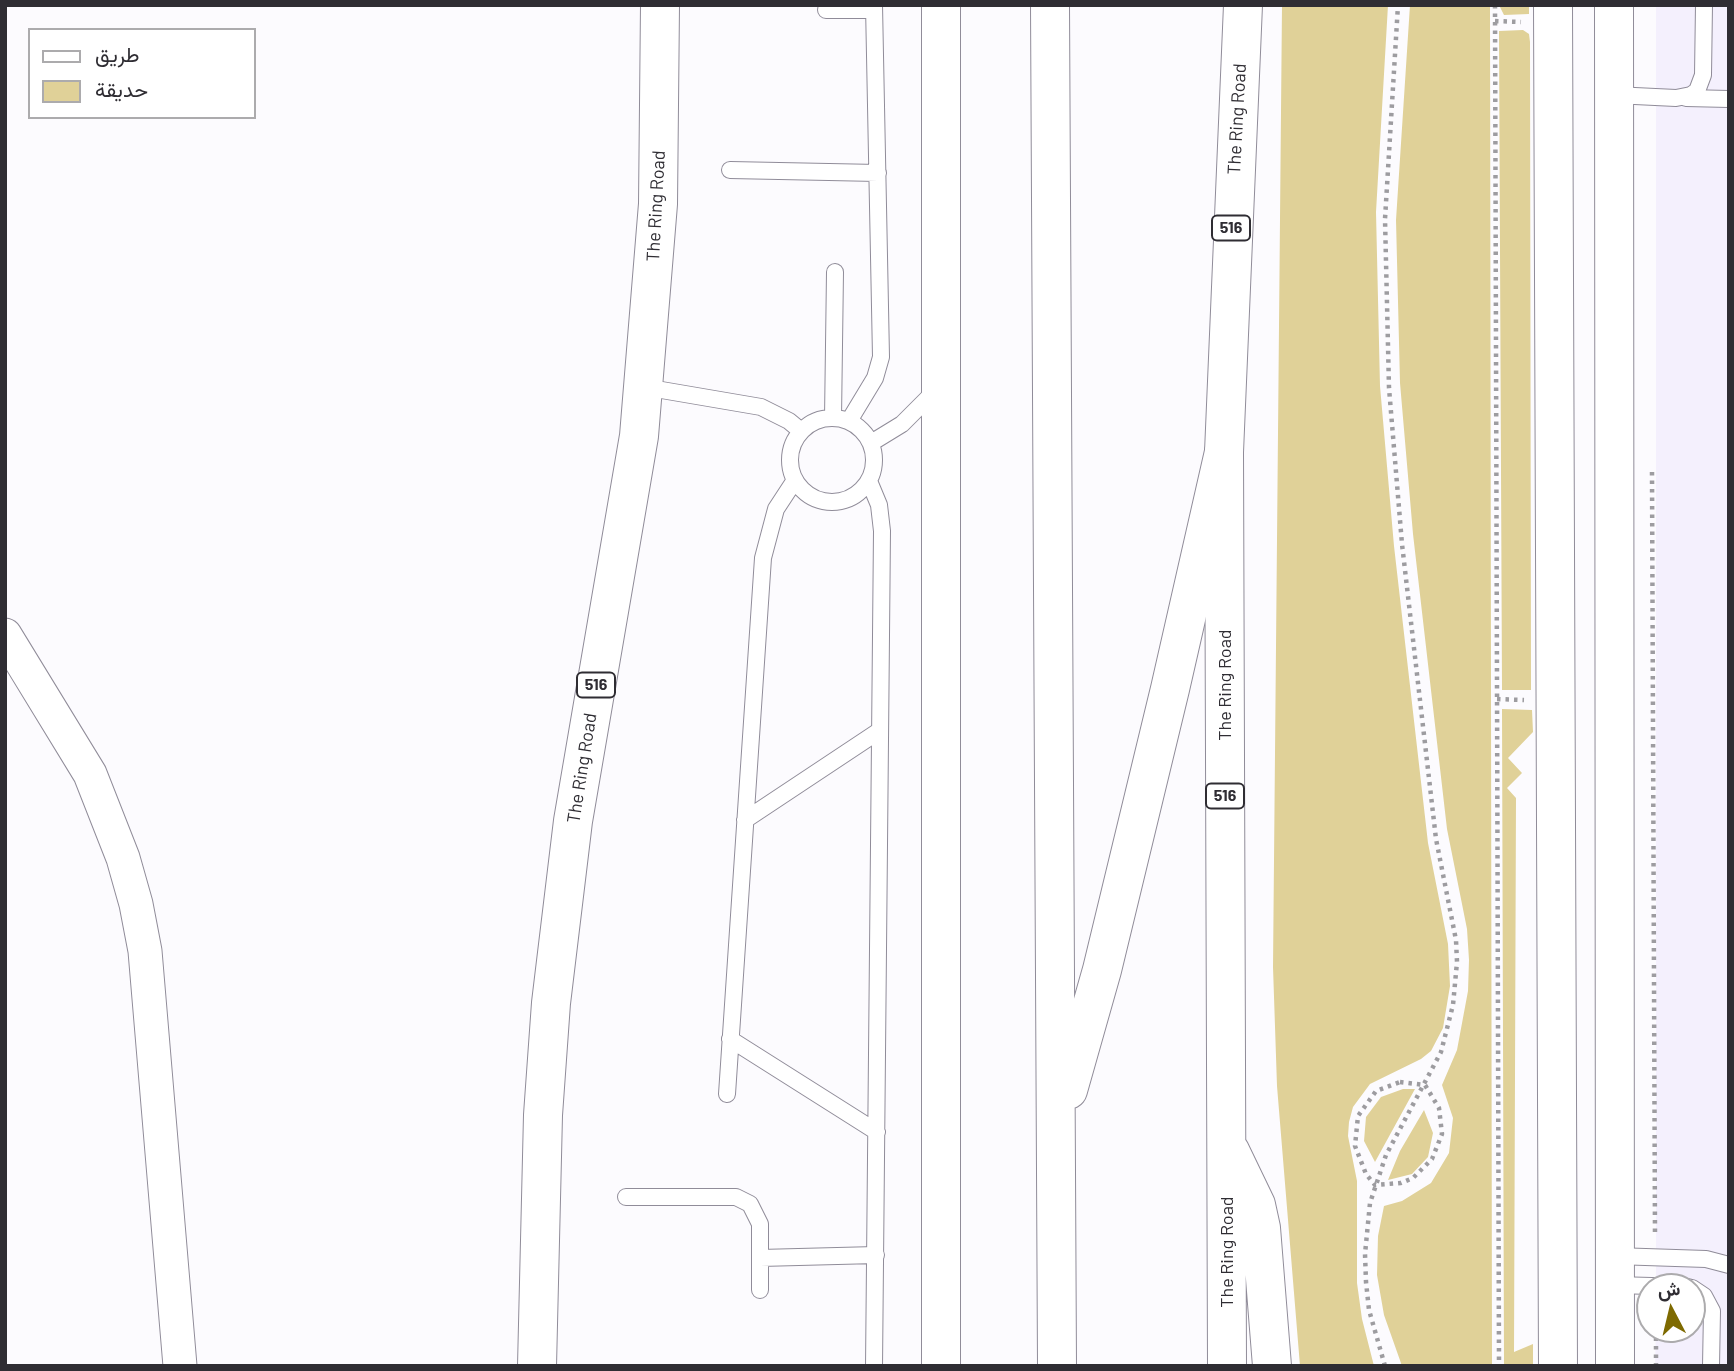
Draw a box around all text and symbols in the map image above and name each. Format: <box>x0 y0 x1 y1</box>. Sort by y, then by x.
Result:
legend <box>28 28 256 119</box>
text: طريق <box>95 41 140 66</box>
street label: The Ring Road <box>1223 63 1251 175</box>
text: حديقة <box>95 76 148 101</box>
street label: The Ring Road <box>642 150 670 262</box>
road number: 516 <box>1212 216 1250 240</box>
street label: The Ring Road <box>1214 629 1236 741</box>
road number: 516 <box>577 672 615 698</box>
street label: The Ring Road <box>563 711 601 825</box>
road number: 516 <box>1206 783 1244 808</box>
street label: The Ring Road <box>1216 1196 1238 1308</box>
north arrow <box>1636 1273 1706 1343</box>
text: ش <box>1656 1276 1681 1301</box>

